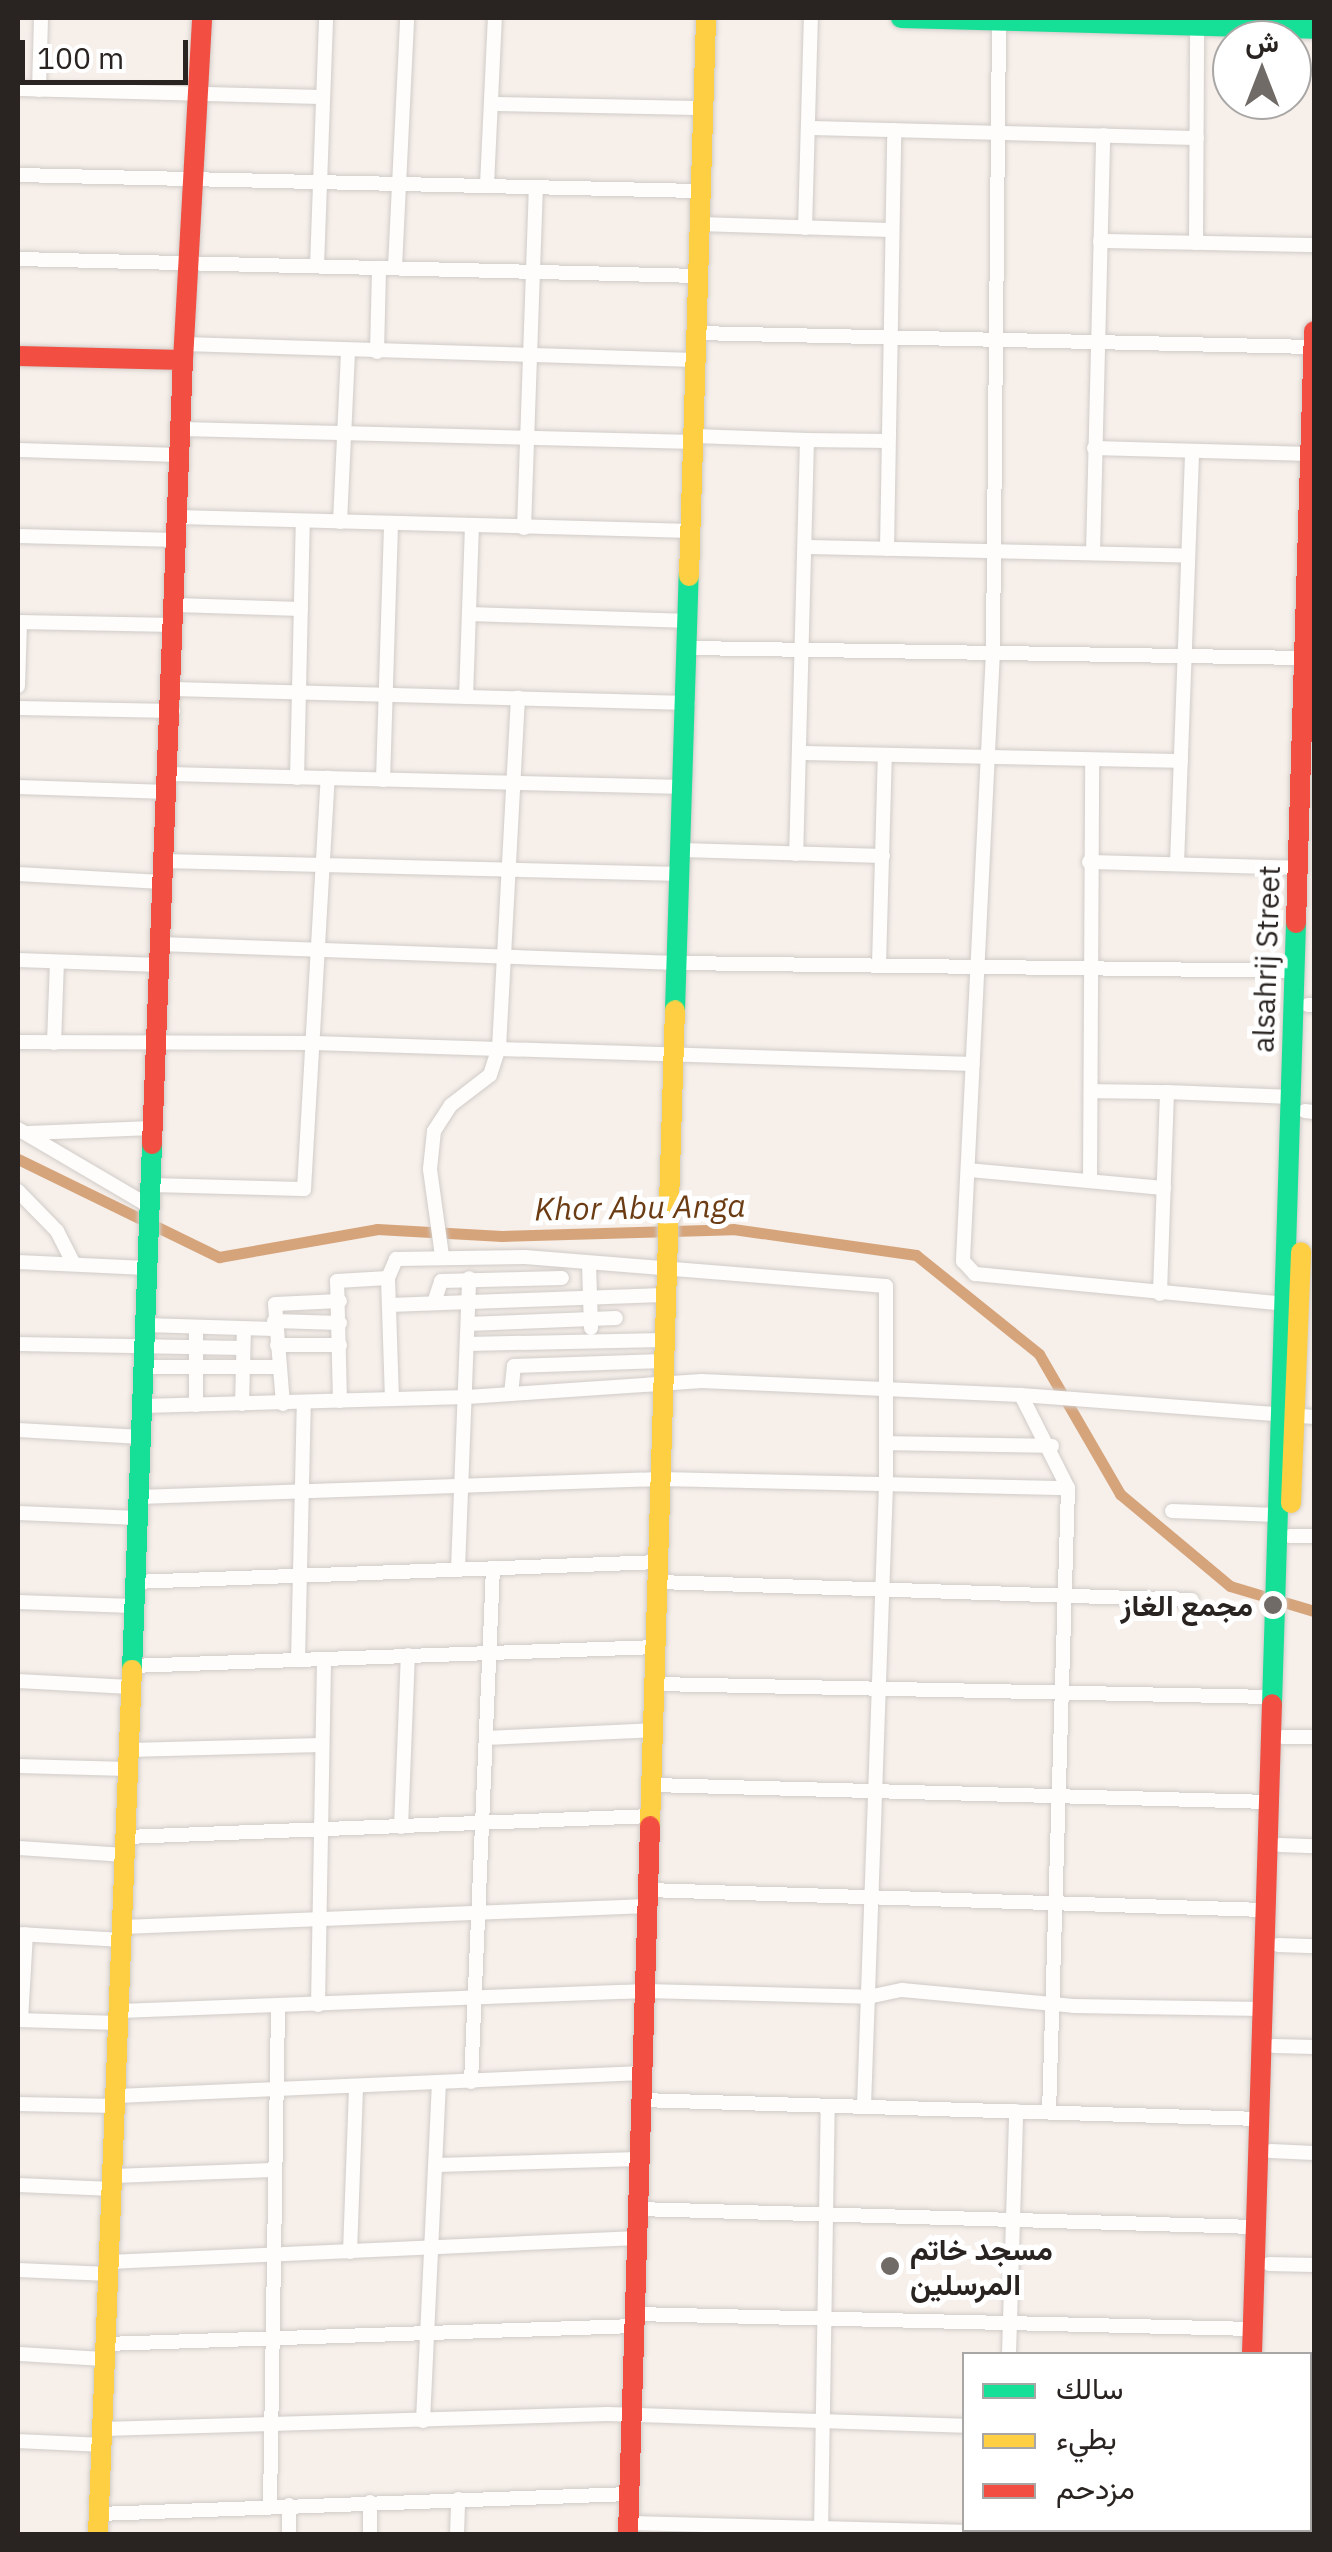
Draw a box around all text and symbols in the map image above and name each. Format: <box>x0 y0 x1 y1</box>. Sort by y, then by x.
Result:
scale bar <box>25 20 192 82</box>
north arrow <box>1212 20 1312 120</box>
text: ش <box>1245 23 1279 60</box>
text: 100 m <box>37 38 124 77</box>
street label: alsahrij Street <box>1245 865 1287 1053</box>
water label: Khor Abu Anga <box>534 1186 746 1228</box>
place label: مجمع الغاز <box>1121 1587 1253 1623</box>
marker: مجمع الغاز <box>1262 1594 1284 1616</box>
place label: مسجد خاتم المرسلين <box>910 2231 1053 2302</box>
marker: مسجد خاتم المرسلين <box>879 2255 901 2277</box>
legend <box>962 2352 1312 2532</box>
text: سالك <box>1056 2368 1123 2407</box>
text: بطيء <box>1056 2418 1117 2457</box>
text: مزدحم <box>1056 2468 1135 2507</box>

